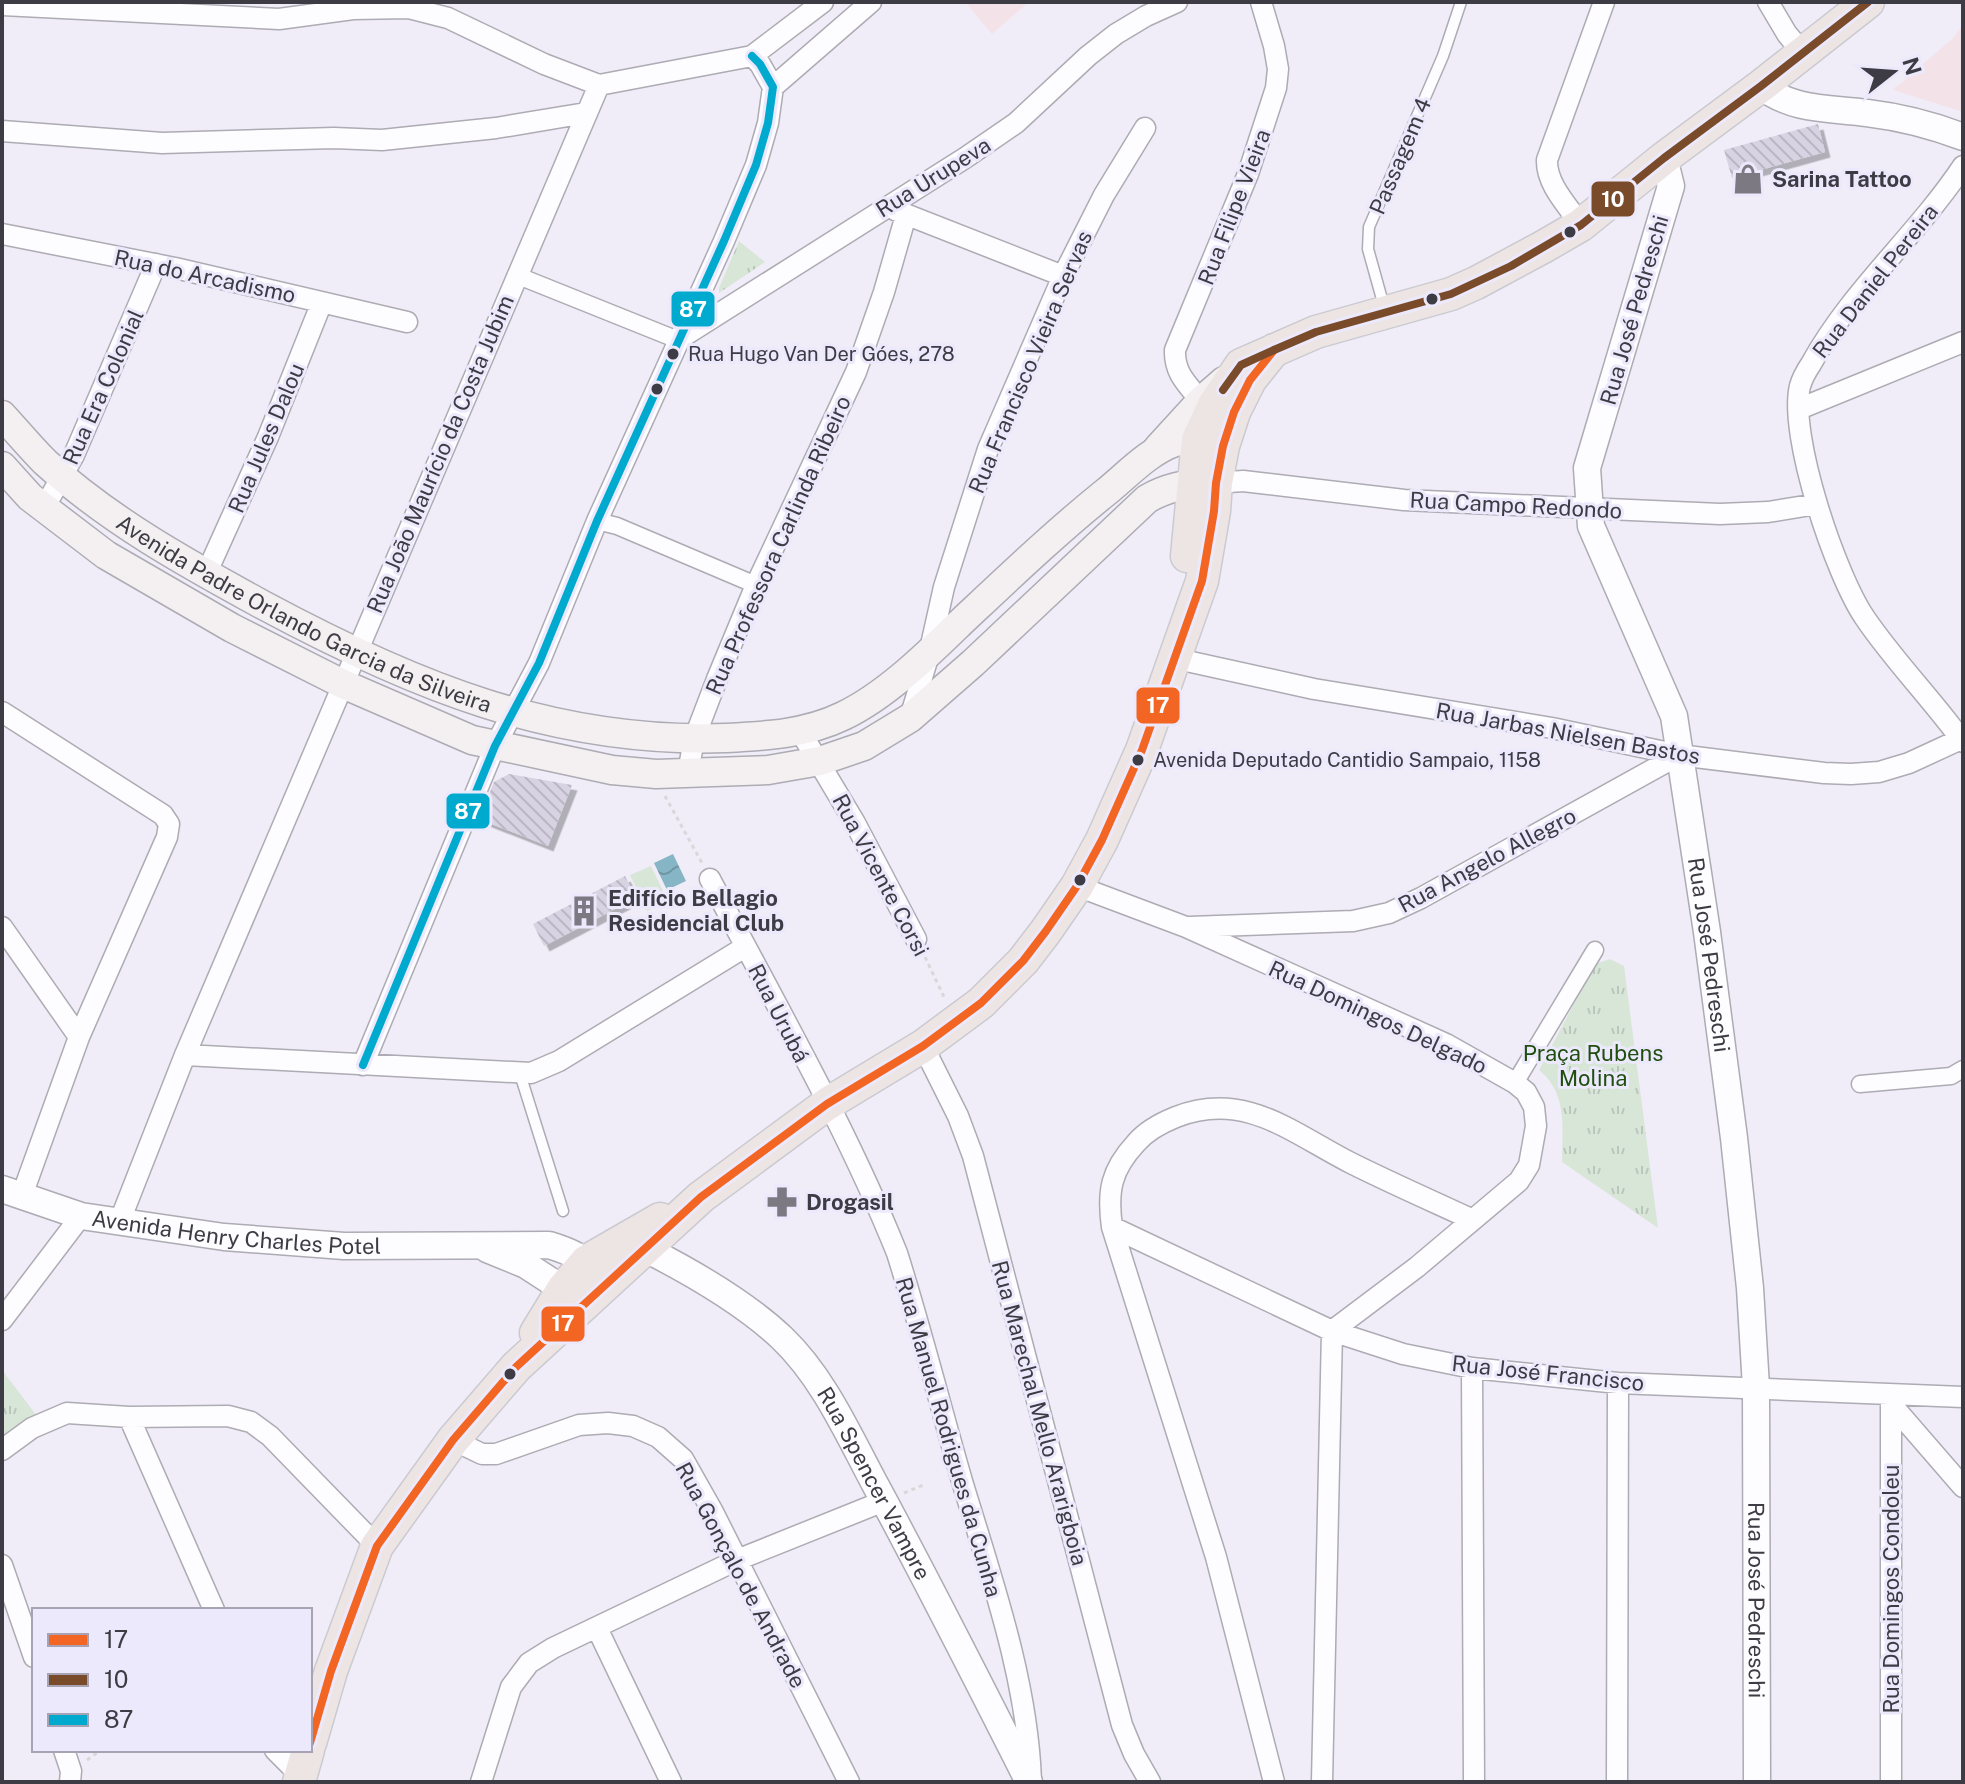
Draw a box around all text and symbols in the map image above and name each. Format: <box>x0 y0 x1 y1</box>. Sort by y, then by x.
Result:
north arrow <box>1853 32 1933 112</box>
text: N <box>1897 54 1927 78</box>
street label: Passagem 4 <box>1364 94 1436 218</box>
street label: Rua Filipe Vieira <box>1192 125 1276 289</box>
street label: Rua Urupeva <box>871 131 995 223</box>
shop icon: Sarina Tattoo <box>1731 162 1765 196</box>
place label: Sarina Tattoo <box>1772 166 1912 192</box>
line badge: 10 <box>1590 180 1636 218</box>
text: 10 <box>1601 186 1625 212</box>
street label: Rua Daniel Pereira <box>1807 199 1943 363</box>
street label: Rua José Pedreschi <box>1594 212 1674 408</box>
unlabelled marker <box>1562 224 1578 240</box>
street label: Rua Francisco Vieira Servas <box>963 227 1097 497</box>
street label: Rua do Arcadismo <box>112 244 298 308</box>
line badge: 87 <box>670 290 716 328</box>
street label: Rua João Maurício da Costa Jubim <box>361 291 519 617</box>
unlabelled marker <box>1424 291 1440 307</box>
text: 87 <box>679 296 707 322</box>
street label: Rua Era Colonial <box>57 305 149 469</box>
place label: Rua Hugo Van Der Góes, 278 <box>688 342 955 366</box>
marker: Rua Hugo Van Der Góes, 278 <box>665 346 681 362</box>
street label: Rua Jules Dalou <box>223 359 309 517</box>
unlabelled marker <box>649 381 665 397</box>
street label: Rua Professora Carlinda Ribeiro <box>700 392 856 698</box>
street label: Rua Campo Redondo <box>1409 486 1623 524</box>
street label: Avenida Padre Orlando Garcia da Silveira <box>112 509 495 718</box>
line badge: 17 <box>1135 686 1181 725</box>
text: 17 <box>1146 692 1170 718</box>
street label: Rua Jarbas Nielsen Bastos <box>1434 697 1702 769</box>
place label: Avenida Deputado Cantidio Sampaio, 1158 <box>1153 748 1541 772</box>
marker: Avenida Deputado Cantidio Sampaio, 1158 <box>1130 752 1146 768</box>
street label: Rua Vicente Corsi <box>827 789 935 961</box>
line badge: 87 <box>445 792 491 830</box>
text: 87 <box>454 798 482 824</box>
street label: Rua Angelo Allegro <box>1394 802 1580 918</box>
street label: Rua José Pedreschi <box>1683 856 1736 1054</box>
unlabelled marker <box>1072 872 1088 888</box>
place label: Edifício Bellagio Residencial Club <box>608 885 784 936</box>
building icon: Edifício Bellagio Residencial Club <box>567 894 601 928</box>
street label: Rua Domingos Delgado <box>1265 955 1491 1079</box>
street label: Rua Urubá <box>743 959 815 1067</box>
park label: Praça Rubens Molina <box>1523 1040 1663 1091</box>
pharmacy icon: Drogasil <box>765 1185 799 1219</box>
place label: Drogasil <box>806 1189 894 1215</box>
street label: Avenida Henry Charles Potel <box>90 1205 381 1259</box>
street label: Rua Marechal Mello Ararigboia <box>987 1258 1093 1568</box>
street label: Rua Manuel Rodrigues da Cunha <box>891 1274 1007 1600</box>
line badge: 17 <box>540 1305 586 1343</box>
text: 17 <box>551 1310 575 1336</box>
street label: Rua José Francisco <box>1450 1350 1646 1396</box>
unlabelled marker <box>502 1366 518 1382</box>
street label: Rua Spencer Vampre <box>812 1382 936 1584</box>
street label: Rua Gonçalo de Andrade <box>670 1458 812 1692</box>
street label: Rua Domingos Condoleu <box>1878 1464 1904 1714</box>
street label: Rua José Pedreschi <box>1743 1502 1770 1698</box>
legend <box>32 1608 312 1752</box>
text: 17 <box>104 1625 128 1653</box>
text: 10 <box>104 1665 128 1693</box>
text: 87 <box>104 1705 134 1733</box>

